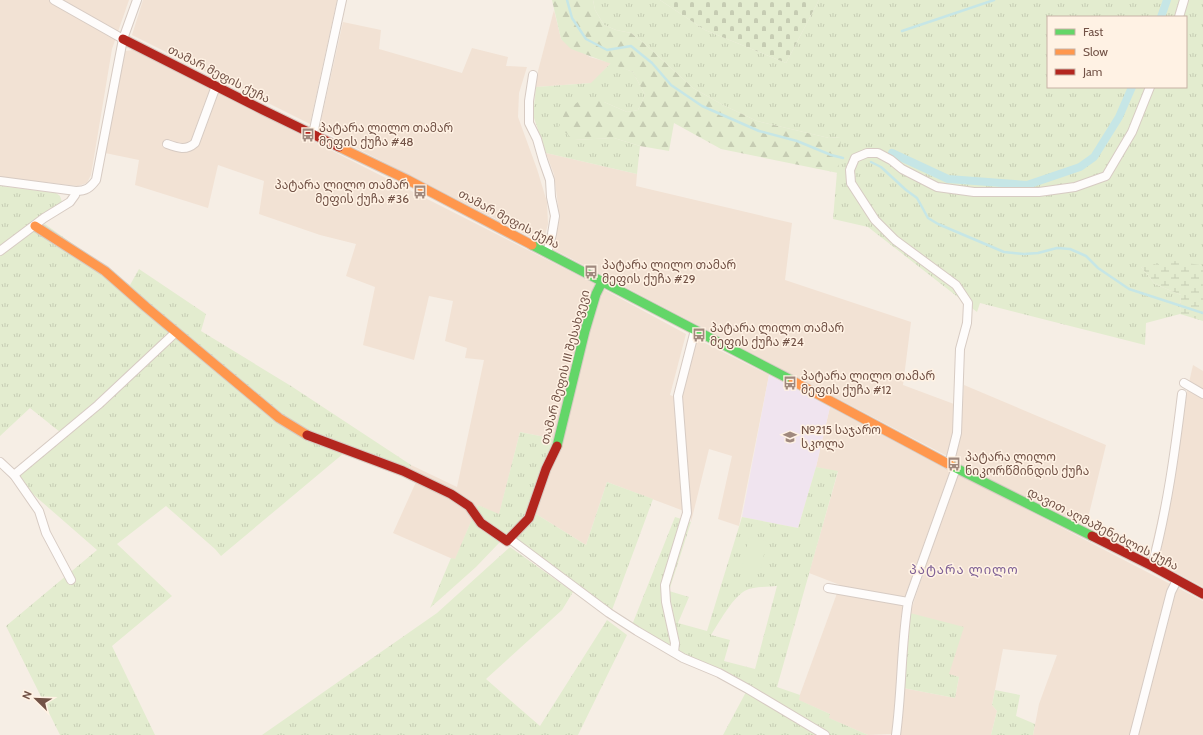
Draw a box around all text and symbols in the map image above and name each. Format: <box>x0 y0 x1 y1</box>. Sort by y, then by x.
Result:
legend <box>1047 16 1187 88</box>
text: Fast <box>1083 24 1103 39</box>
street label: თამარ მეფის ქუჩა <box>166 41 273 106</box>
text: Slow <box>1083 44 1108 59</box>
text: Jam <box>1082 64 1102 79</box>
place label: პატარა ლილო თამარ მეფის ქუჩა #48 <box>319 120 453 149</box>
bus stop icon: პატარა ლილო თამარ მეფის ქუჩა #48 <box>300 127 316 143</box>
place label: პატარა ლილო თამარ მეფის ქუჩა #36 <box>275 177 409 206</box>
bus stop icon: პატარა ლილო თამარ მეფის ქუჩა #36 <box>412 184 428 200</box>
street label: თამარ მეფის ქუჩა <box>456 186 562 252</box>
place label: პატარა ლილო თამარ მეფის ქუჩა #29 <box>602 257 736 286</box>
bus stop icon: პატარა ლილო თამარ მეფის ქუჩა #29 <box>583 264 599 280</box>
street label: თამარ მეფის III შესახვევი <box>537 288 592 446</box>
place label: პატარა ლილო თამარ მეფის ქუჩა #24 <box>710 320 844 349</box>
bus stop icon: პატარა ლილო თამარ მეფის ქუჩა #24 <box>691 327 707 343</box>
place label: პატარა ლილო თამარ მეფის ქუჩა #12 <box>801 368 935 397</box>
bus stop icon: პატარა ლილო თამარ მეფის ქუჩა #12 <box>782 375 798 391</box>
place label: №215 საჯარო სკოლა <box>801 422 881 452</box>
school or university icon: №215 საჯარო სკოლა <box>782 429 798 445</box>
place label: პატარა ლილო ნიკორწმინდის ქუჩა <box>965 449 1089 479</box>
bus stop icon: პატარა ლილო ნიკორწმინდის ქუჩა <box>946 456 962 472</box>
street label: დავით აღმაშენებლის ქუჩა <box>1025 484 1181 574</box>
district label: პატარა ლილო <box>909 561 1019 578</box>
north arrow <box>16 679 56 719</box>
text: N <box>19 689 35 701</box>

